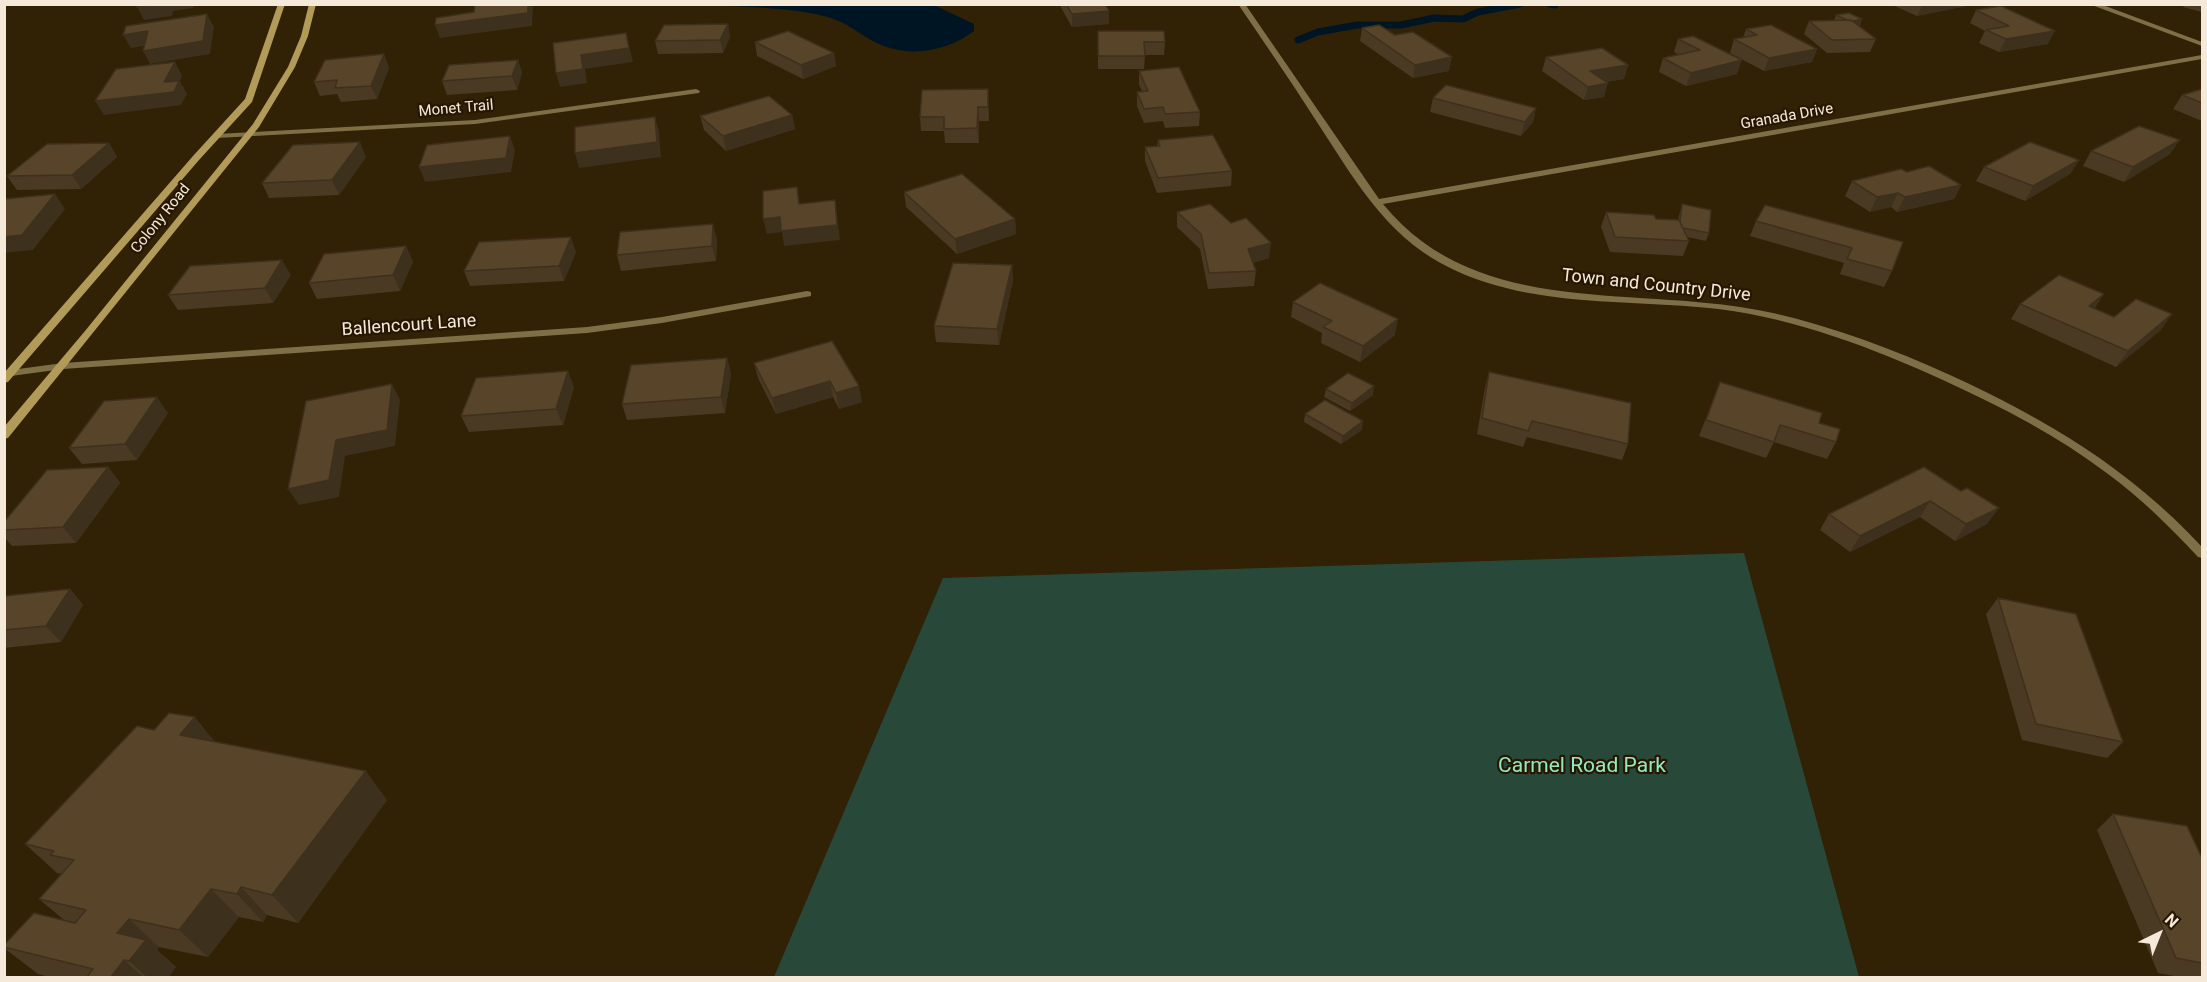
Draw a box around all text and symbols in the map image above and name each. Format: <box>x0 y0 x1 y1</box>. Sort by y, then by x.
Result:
street label: Monet Trail <box>418 97 494 121</box>
street label: Granada Drive <box>1739 100 1835 134</box>
street label: Colony Road <box>128 181 194 257</box>
street label: Town and Country Drive <box>1560 265 1752 307</box>
street label: Ballencourt Lane <box>341 311 477 341</box>
park label: Carmel Road Park <box>1498 754 1666 780</box>
north arrow <box>2129 904 2189 964</box>
text: N <box>2161 910 2182 931</box>

